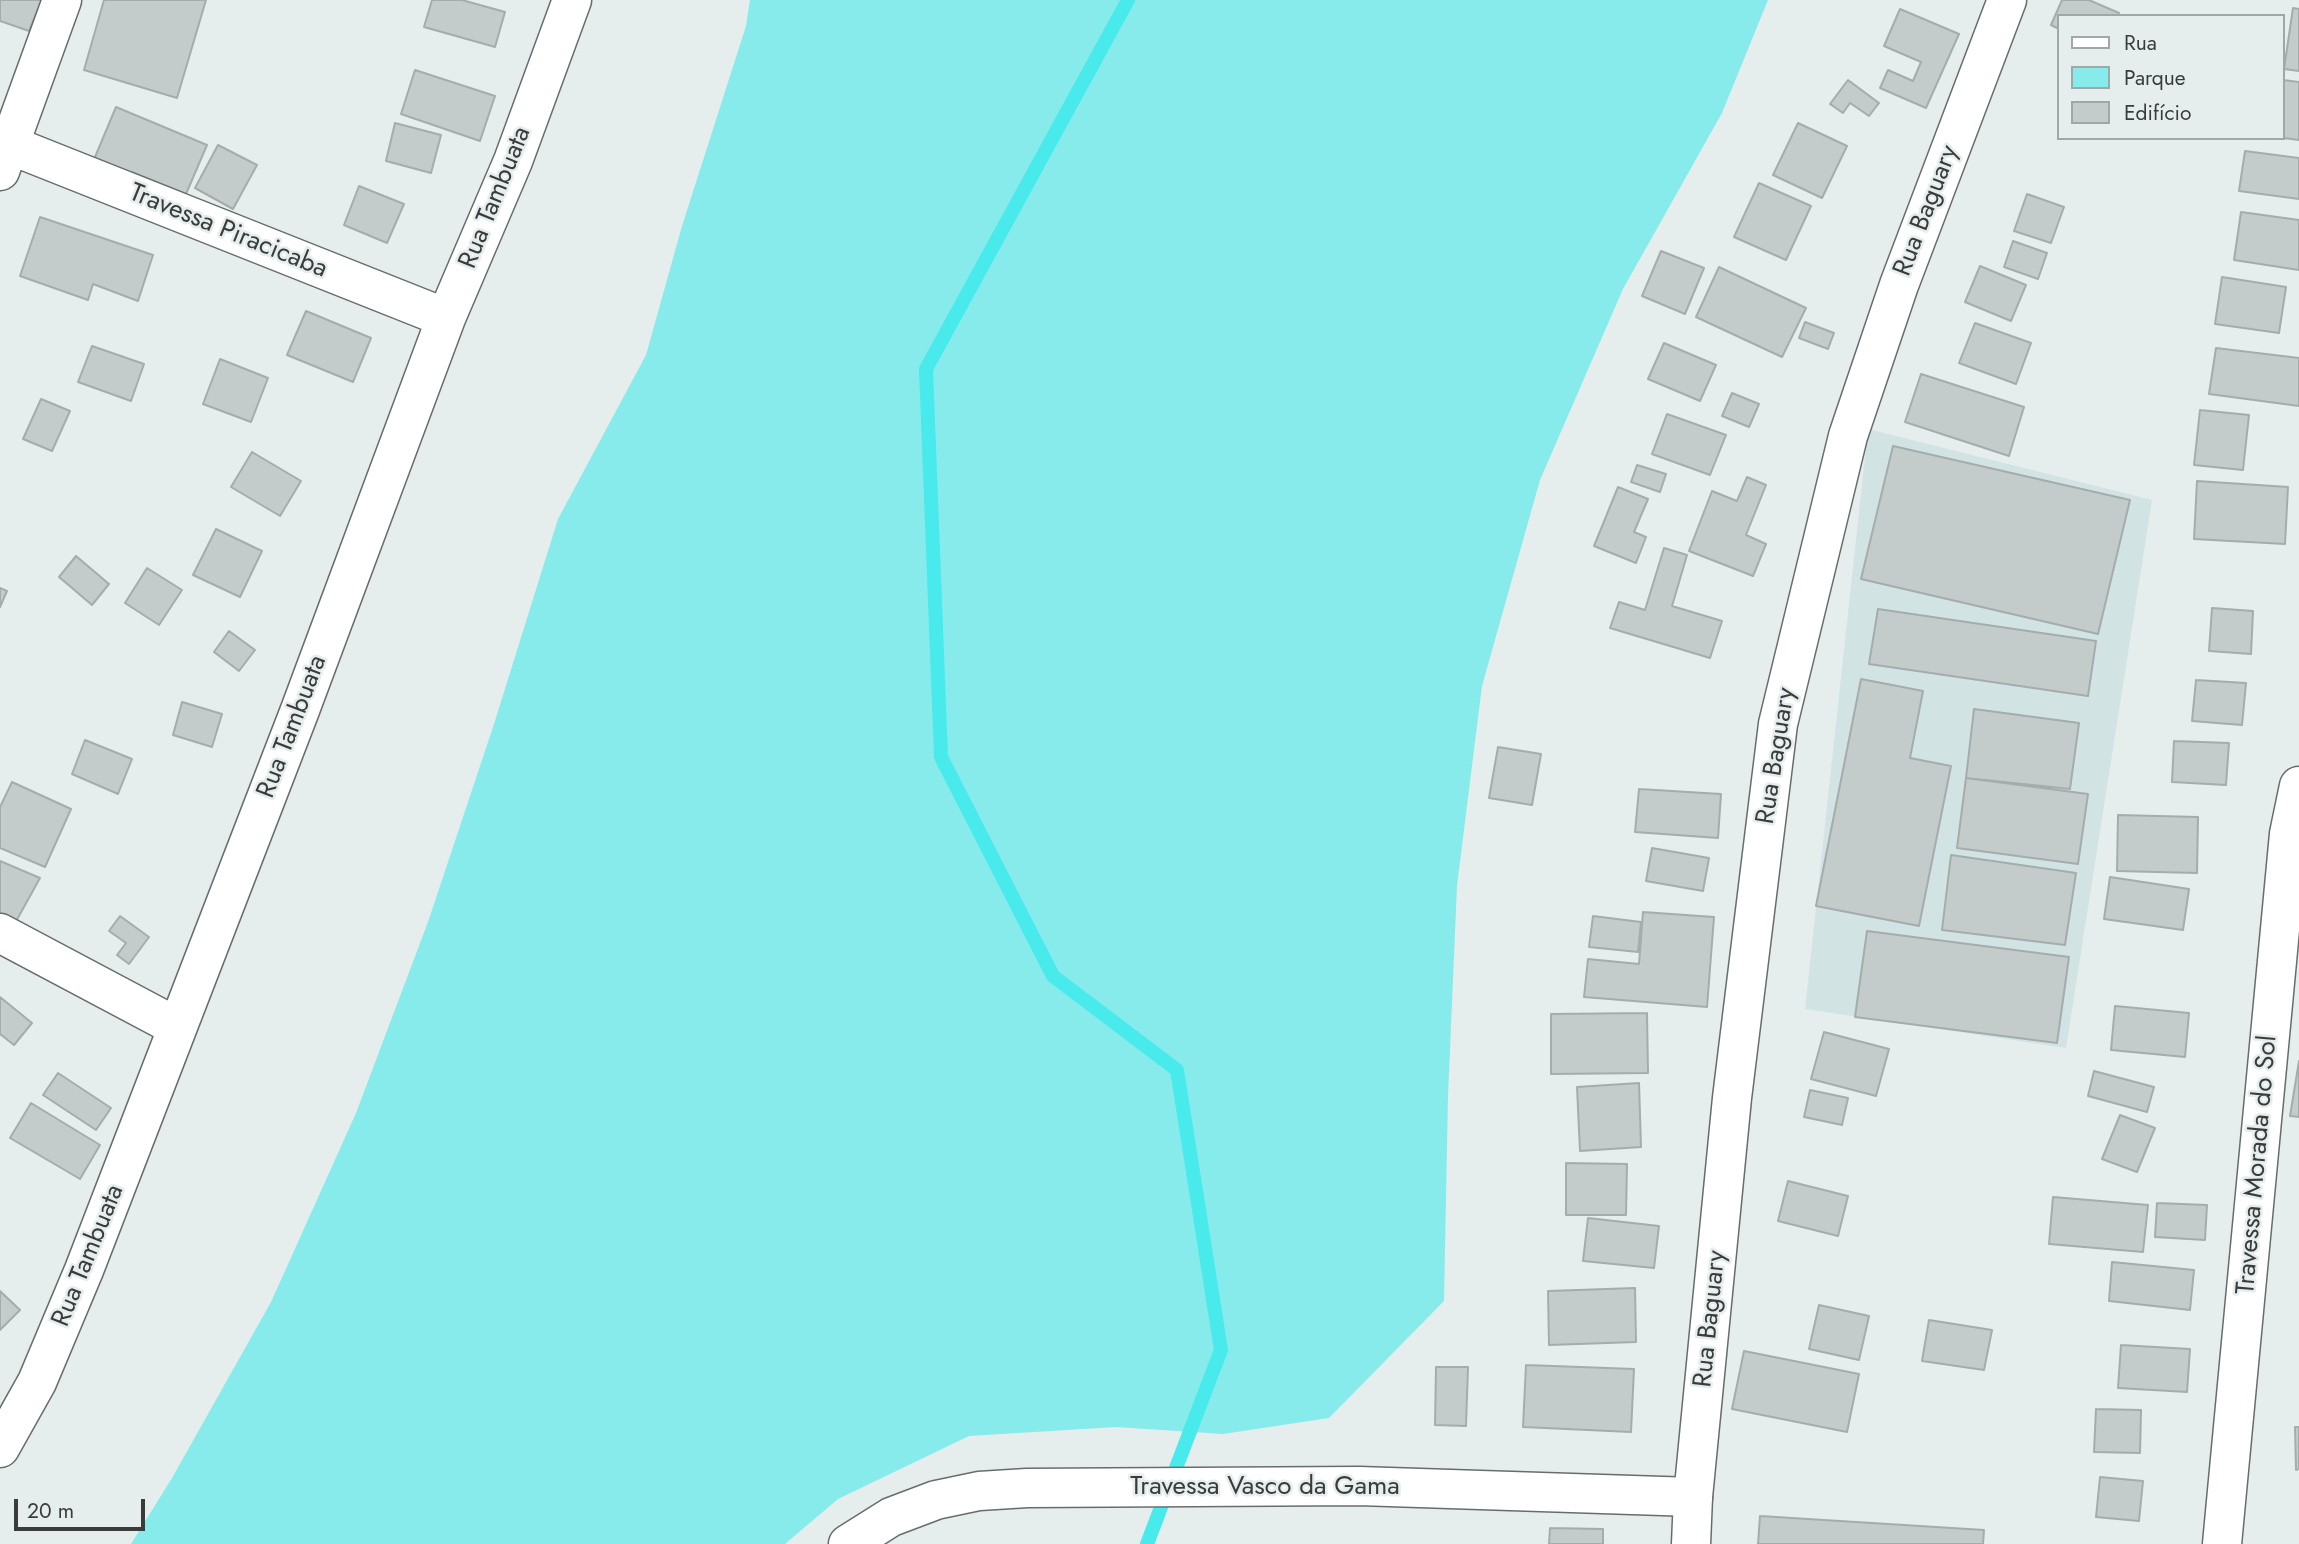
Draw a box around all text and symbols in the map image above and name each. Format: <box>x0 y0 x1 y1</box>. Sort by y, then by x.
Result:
legend <box>2058 14 2285 140</box>
text: Rua <box>2124 28 2157 58</box>
text: Parque <box>2124 63 2186 93</box>
text: Edifício <box>2124 98 2191 128</box>
street label: Rua Tambuata <box>453 122 539 274</box>
street label: Rua Baguary <box>1888 141 1966 281</box>
street label: Travessa Piracicaba <box>124 178 332 286</box>
street label: Rua Tambuata <box>251 651 335 803</box>
street label: Rua Baguary <box>1751 686 1803 826</box>
street label: Travessa Morada do Sol <box>2231 1034 2285 1296</box>
street label: Rua Tambuata <box>46 1180 132 1332</box>
street label: Rua Baguary <box>1688 1249 1734 1389</box>
street label: Travessa Vasco da Gama <box>1130 1472 1400 1504</box>
scale bar <box>18 1484 149 1528</box>
text: 20 m <box>27 1496 74 1526</box>

